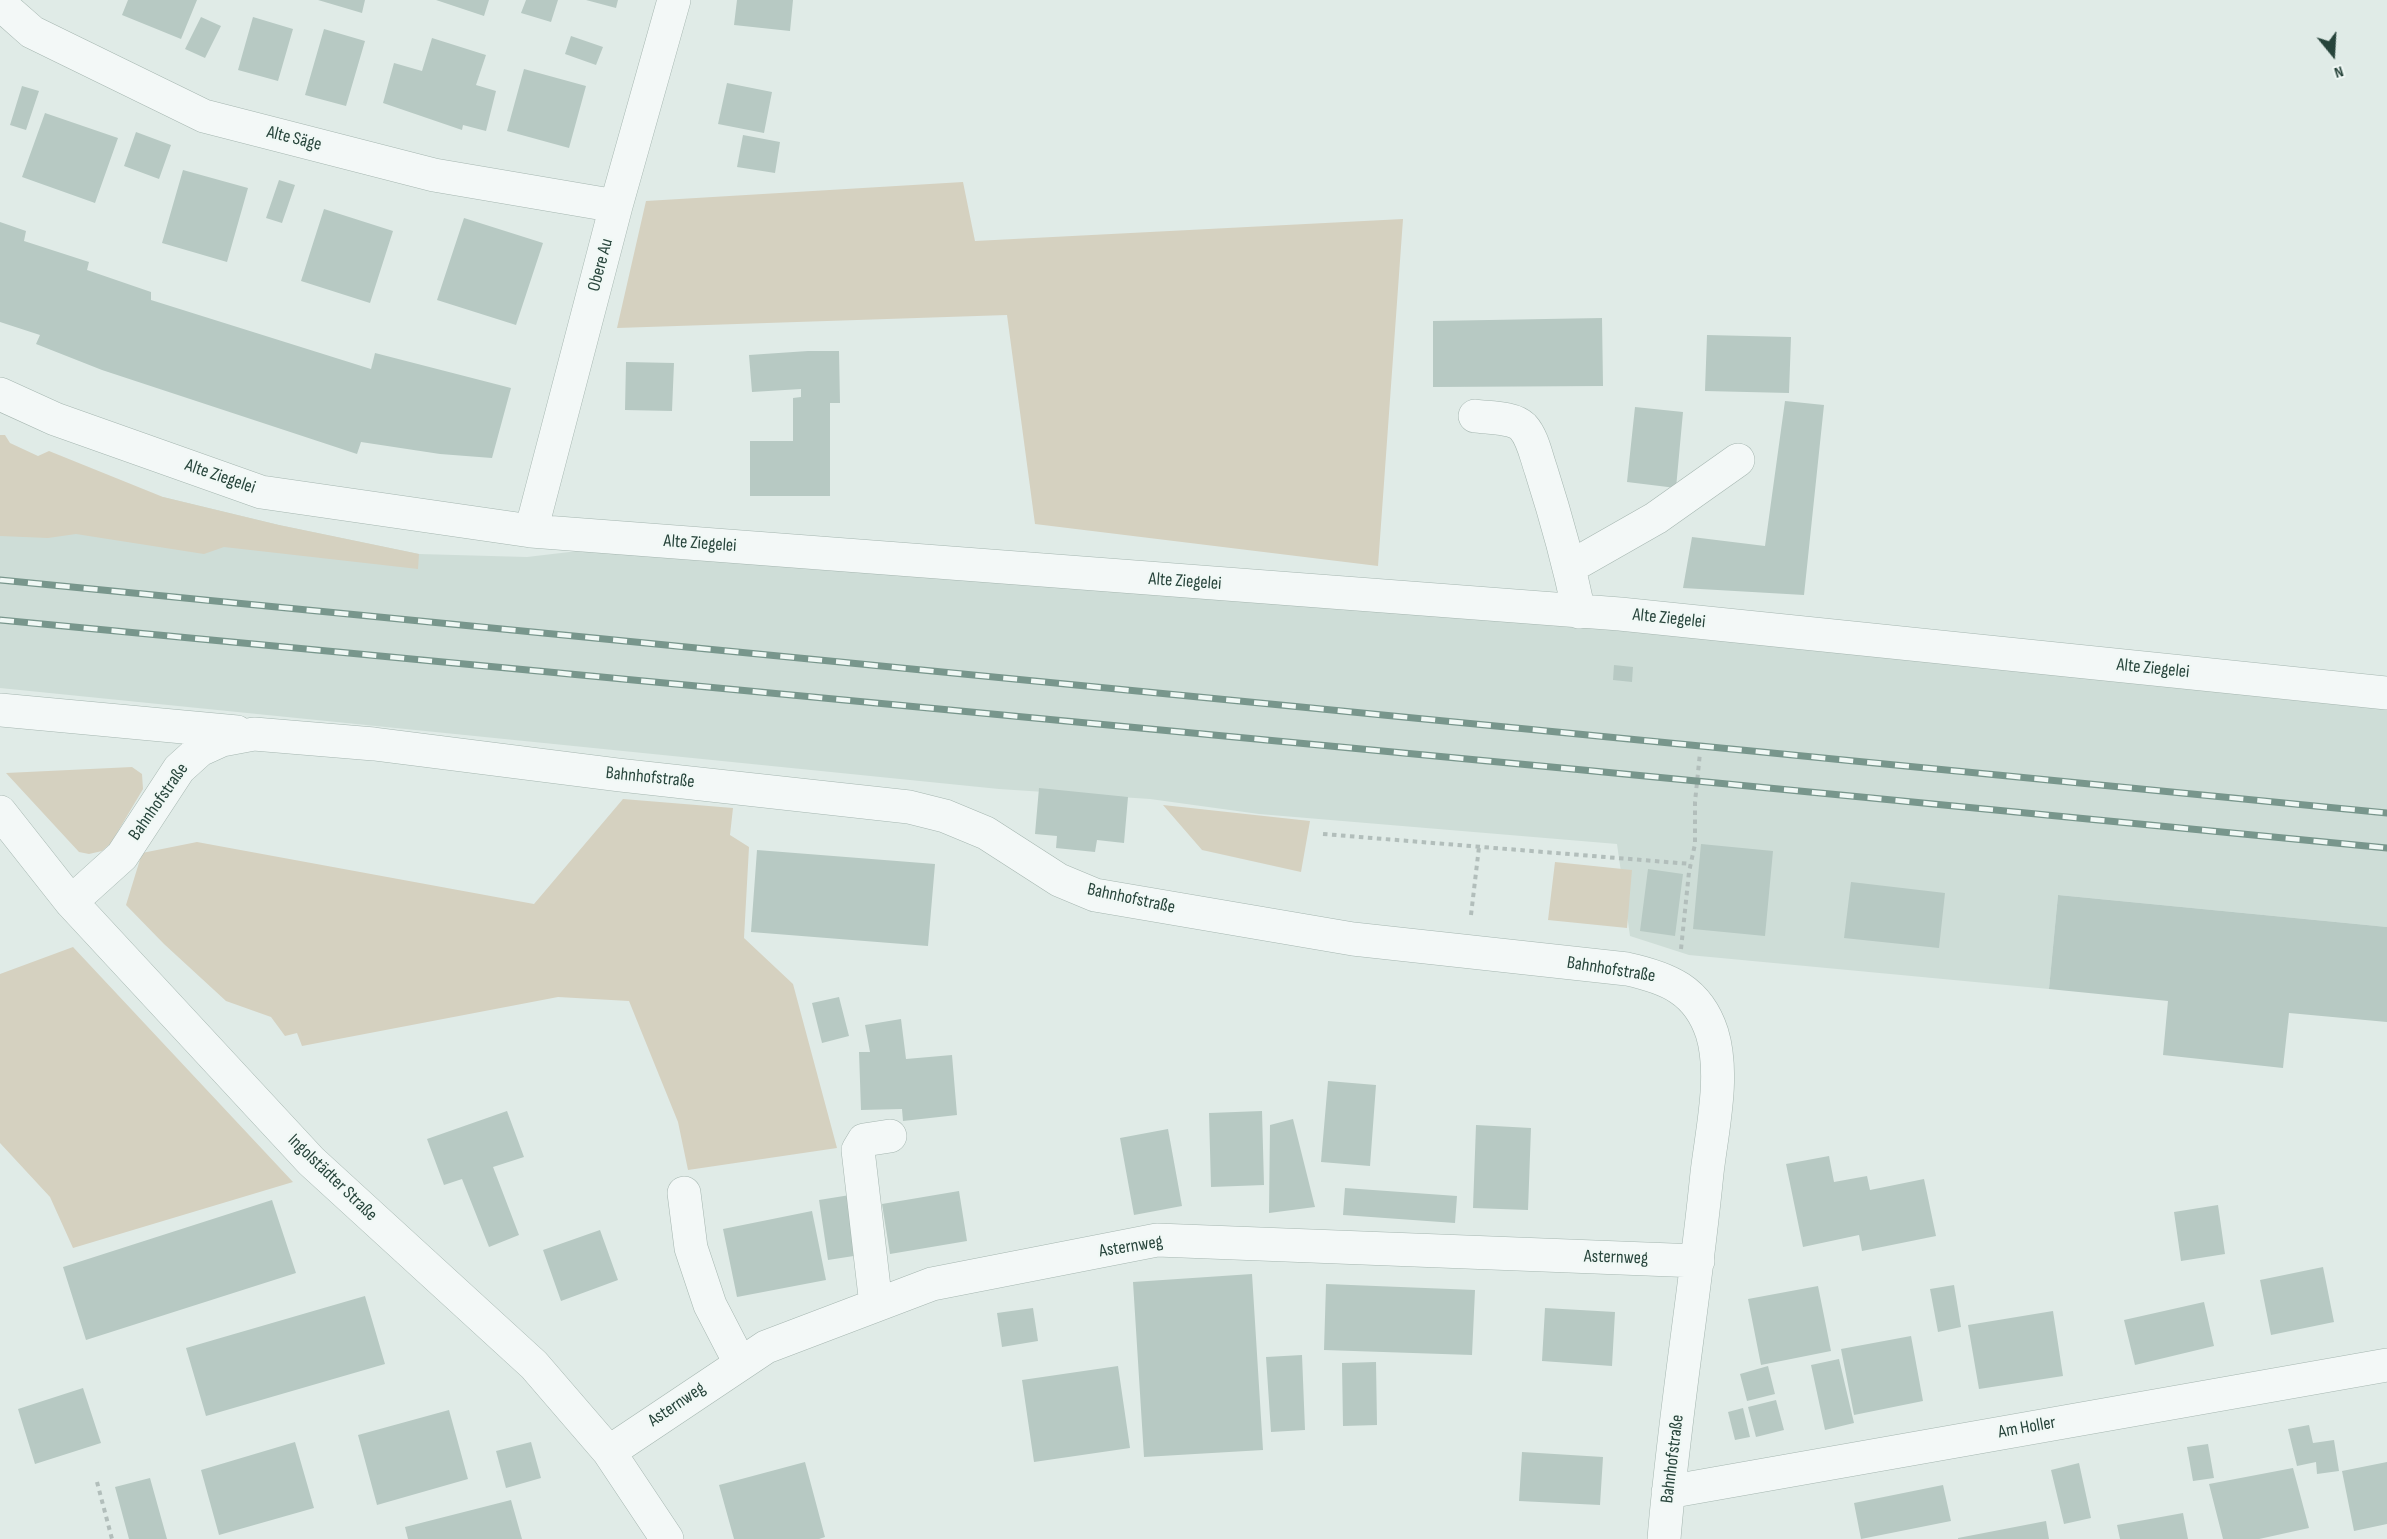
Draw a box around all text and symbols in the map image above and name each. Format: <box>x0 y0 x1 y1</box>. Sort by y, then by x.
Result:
north arrow <box>2303 24 2363 84</box>
text: N <box>2332 61 2346 82</box>
street label: Alte Säge <box>264 122 324 156</box>
street label: Obere Au <box>584 236 618 294</box>
street label: Alte Ziegelei <box>182 455 258 499</box>
street label: Alte Ziegelei <box>663 531 737 557</box>
street label: Alte Ziegelei <box>1148 569 1222 595</box>
street label: Alte Ziegelei <box>1632 604 1706 634</box>
street label: Alte Ziegelei <box>2116 654 2190 684</box>
street label: Bahnhofstraße <box>125 759 193 845</box>
street label: Bahnhofstraße <box>604 763 696 793</box>
street label: Bahnhofstraße <box>1085 879 1177 919</box>
street label: Bahnhofstraße <box>1565 952 1657 988</box>
street label: Ingolstädter Straße <box>283 1130 381 1226</box>
street label: Asternweg <box>1098 1231 1164 1263</box>
street label: Asternweg <box>1584 1246 1648 1270</box>
street label: Asternweg <box>644 1378 710 1432</box>
street label: Am Holler <box>1996 1412 2058 1444</box>
street label: Bahnhofstraße <box>1657 1413 1689 1505</box>

